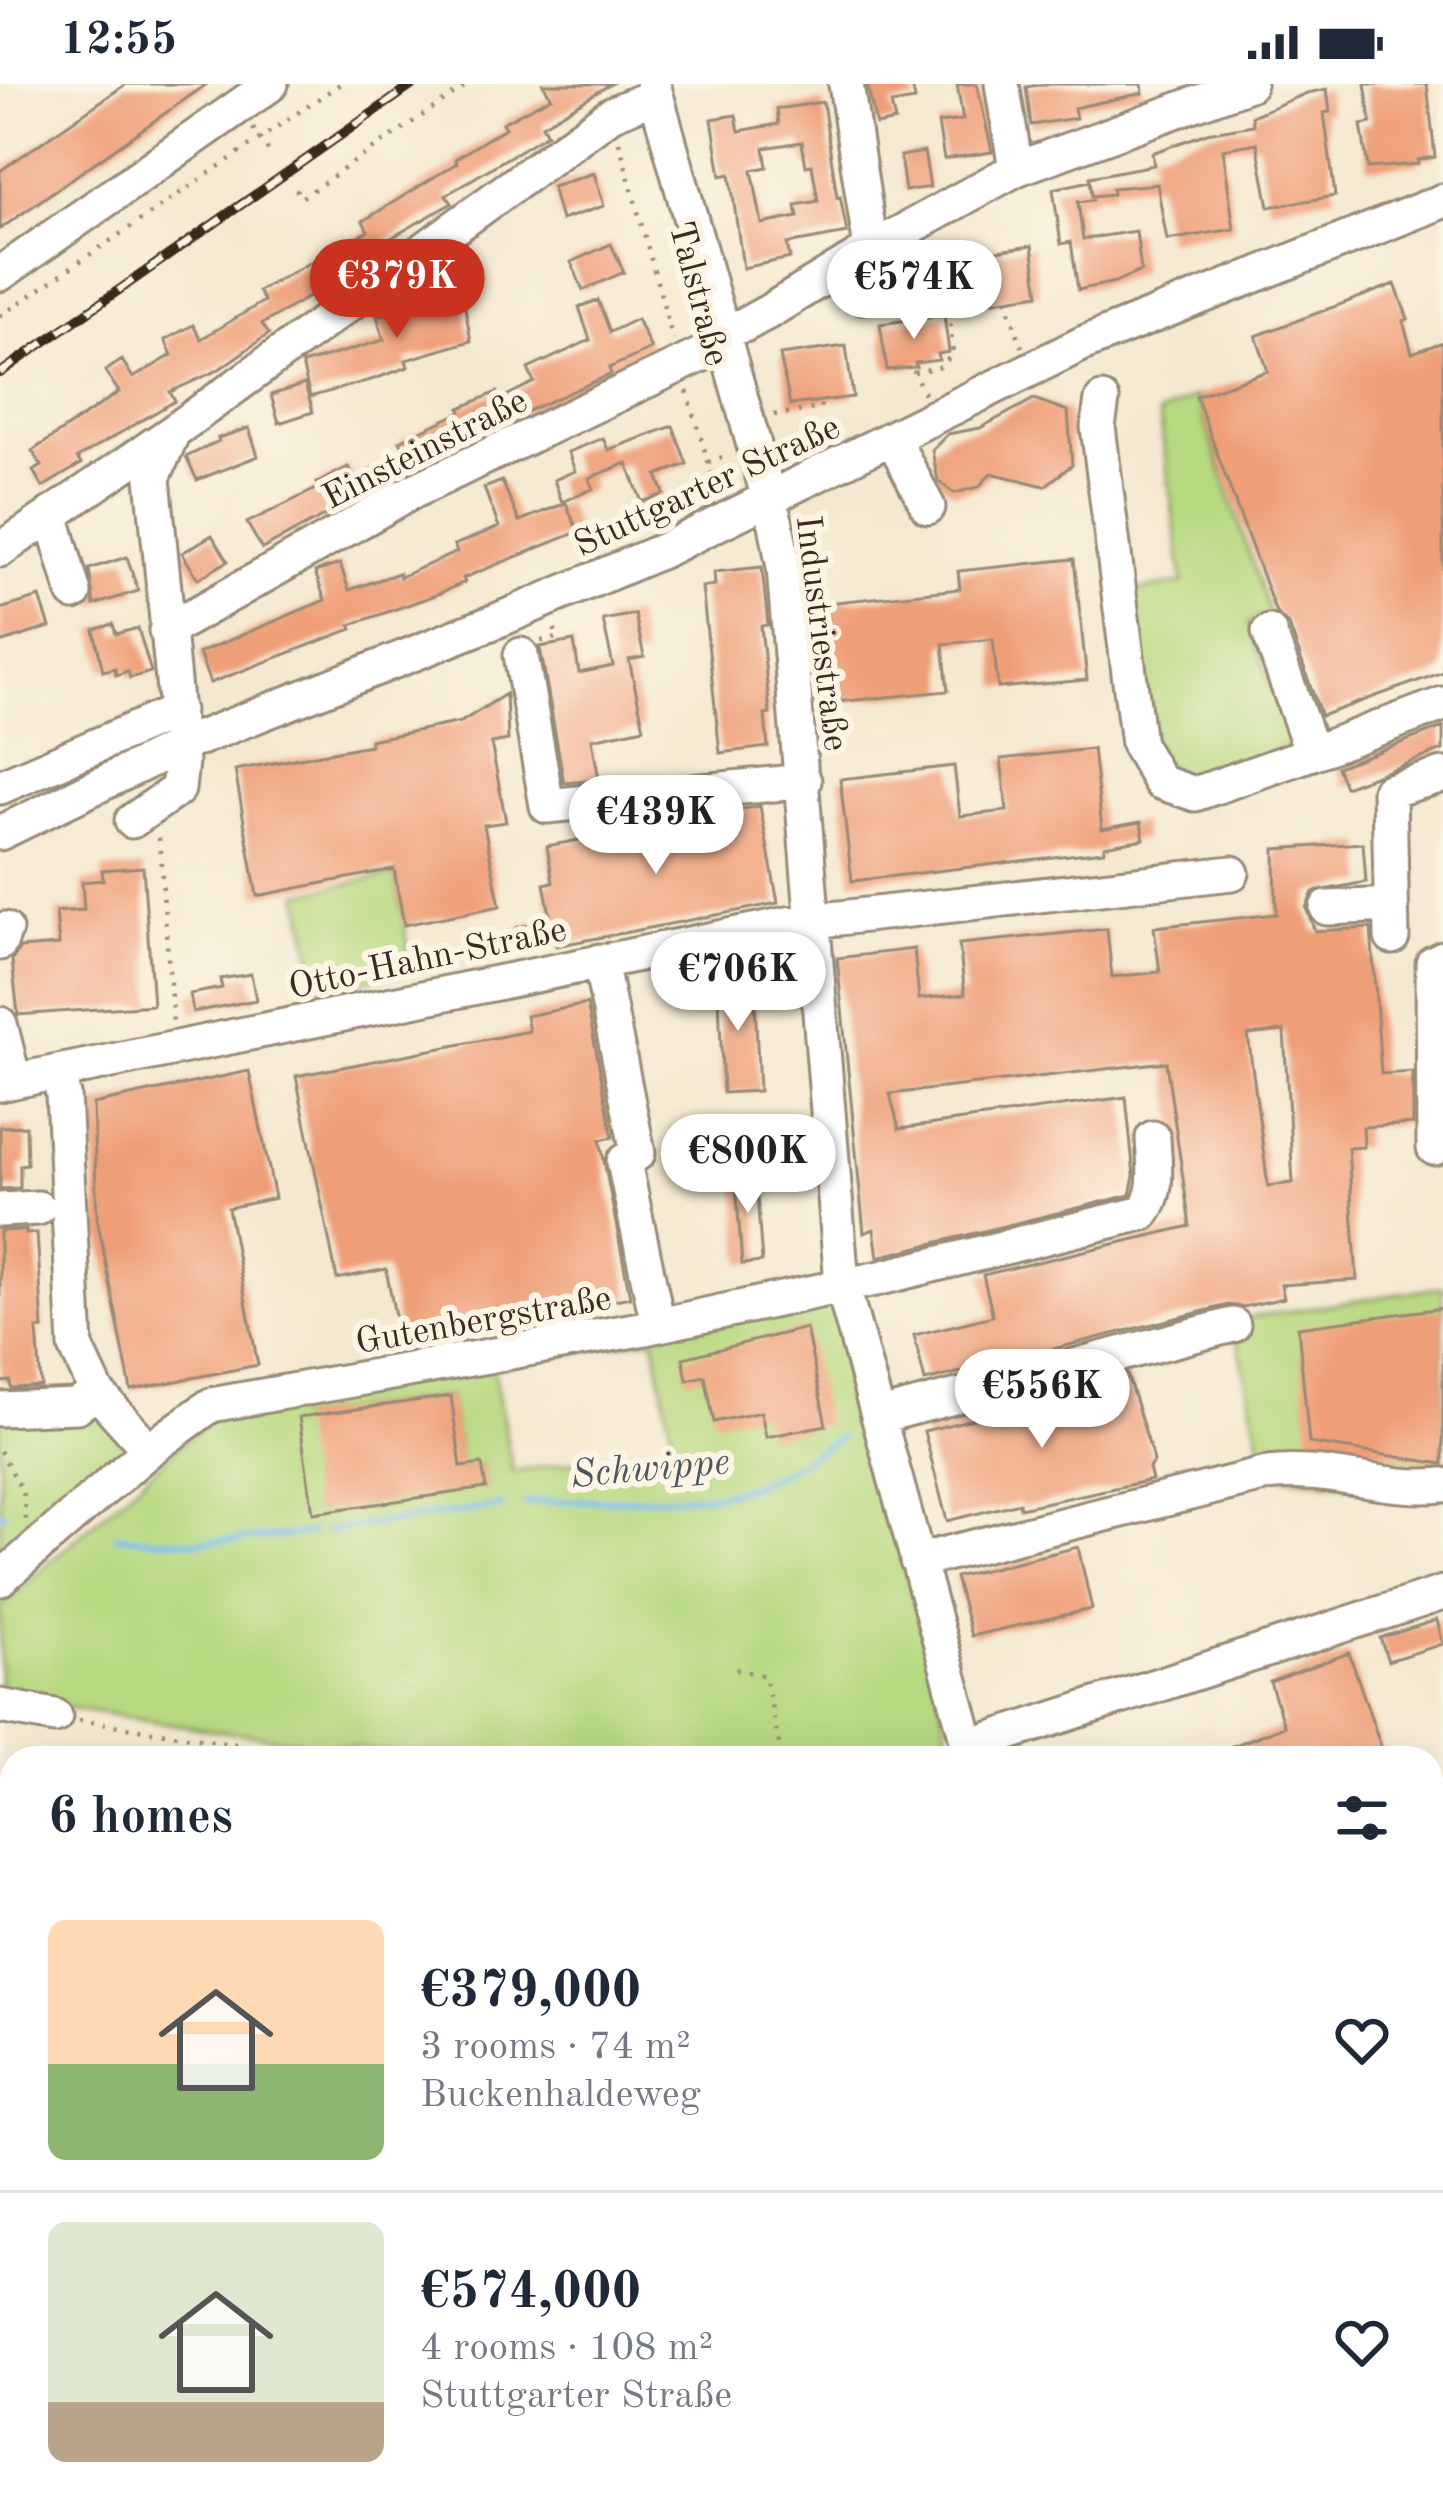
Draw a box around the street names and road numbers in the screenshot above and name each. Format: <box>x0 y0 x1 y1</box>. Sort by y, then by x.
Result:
street label: Talstraße <box>661 218 734 370</box>
street label: Einsteinstraße <box>318 384 534 517</box>
street label: Stuttgarter Straße <box>569 410 846 565</box>
street label: Industriestraße <box>788 514 852 753</box>
street label: Otto-Hahn-Straße <box>286 913 570 1007</box>
street label: Gutenbergstraße <box>353 1282 614 1362</box>

